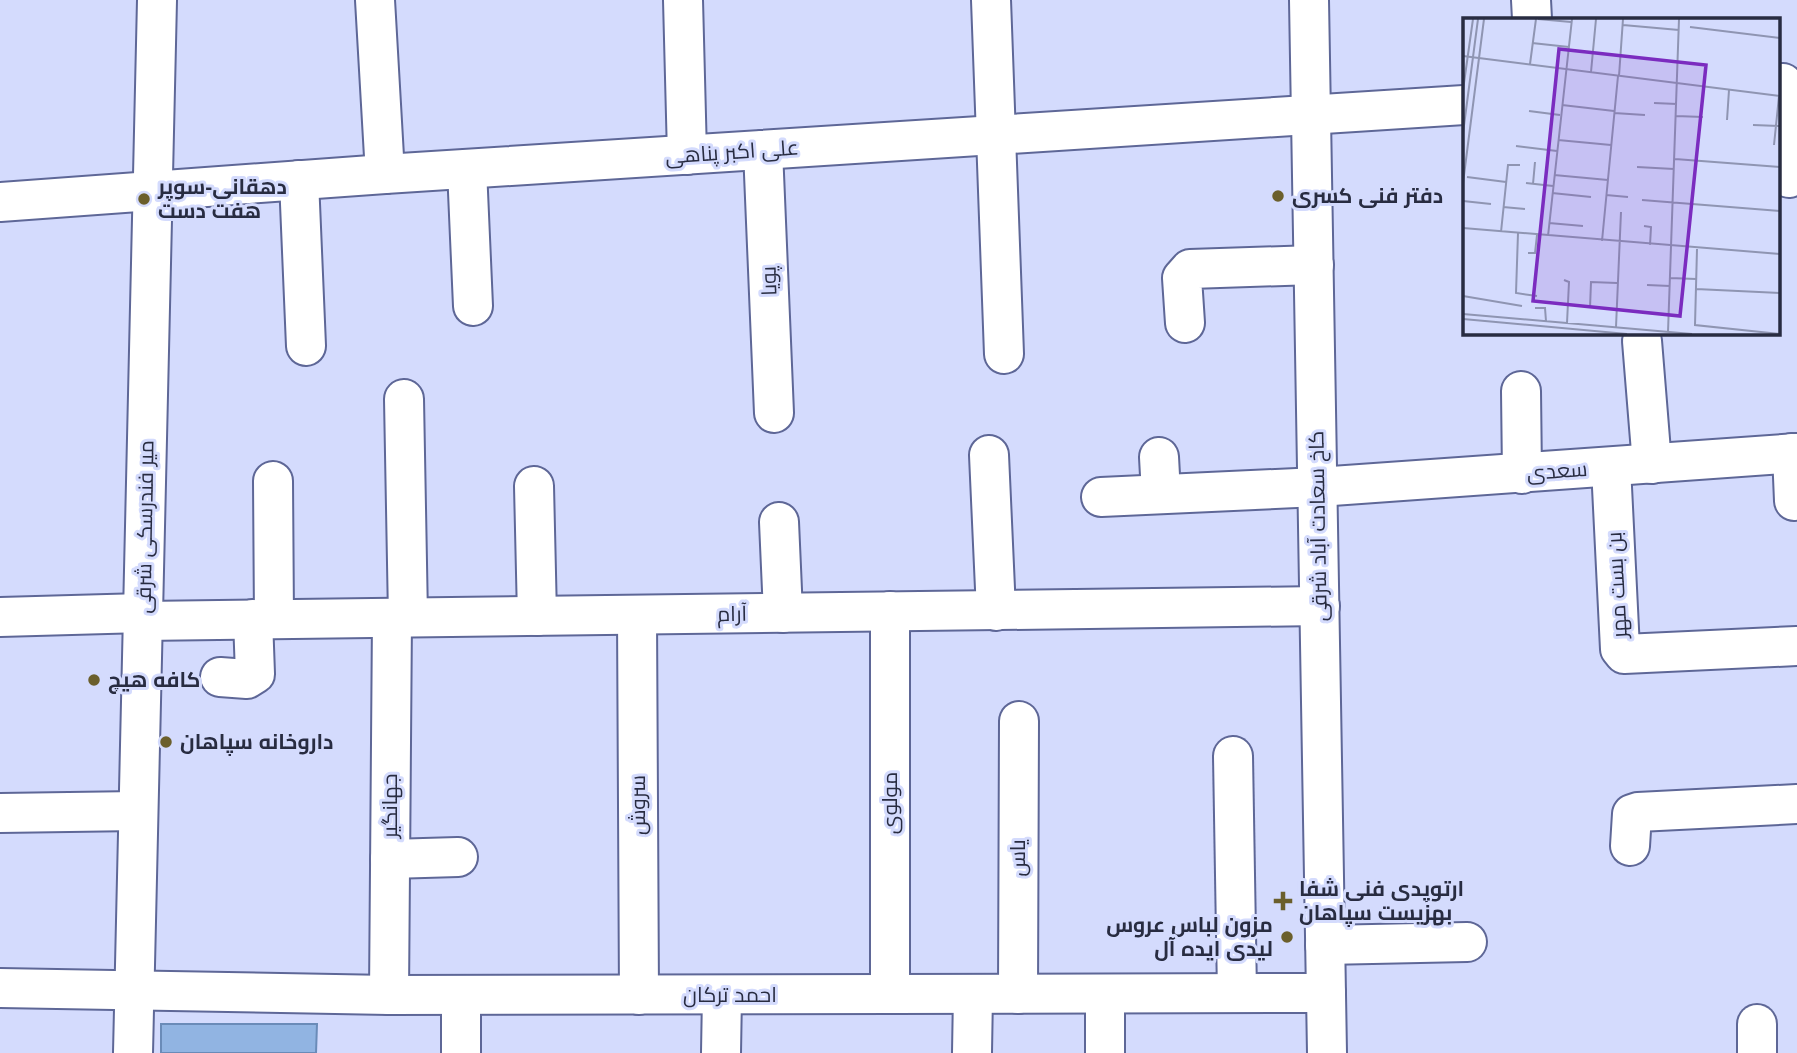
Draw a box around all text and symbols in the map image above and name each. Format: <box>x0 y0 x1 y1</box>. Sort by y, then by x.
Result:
inset map <box>1463 18 1780 334</box>
street label: علی اکبر پناهی <box>665 135 800 171</box>
place label: دهقانی-سوپر هفت دست <box>157 175 287 222</box>
place label: دفتر فنی کسری <box>1292 184 1443 208</box>
marker: دفتر فنی کسری <box>1270 188 1286 204</box>
marker: دهقانی-سوپر هفت دست <box>136 191 152 207</box>
street label: پویا <box>756 265 784 296</box>
street label: کاخ سعادت آباد شرقی <box>1304 430 1334 622</box>
street label: میر فندرسکی شرقی <box>131 440 160 614</box>
street label: سعدی <box>1526 457 1588 486</box>
street label: بن بست مهر <box>1602 531 1633 640</box>
street label: آرام <box>717 602 748 628</box>
place label: کافه هیچ <box>108 668 200 694</box>
marker: کافه هیچ <box>86 672 102 688</box>
place label: داروخانه سپاهان <box>180 730 333 756</box>
marker: داروخانه سپاهان <box>158 734 174 750</box>
street label: مولوی <box>878 772 903 834</box>
street label: جهانگیر <box>378 774 403 839</box>
street label: سروش <box>626 775 651 835</box>
street label: یاس <box>1006 839 1031 877</box>
place label: ارتوپدی فنی شفا بهزیست سپاهان <box>1299 877 1464 927</box>
marker: ارتوپدی فنی شفا بهزیست سپاهان <box>1273 891 1293 911</box>
place label: مزون لباس عروس لیدی ایده آل <box>1106 913 1273 961</box>
marker: مزون لباس عروس لیدی ایده آل <box>1279 929 1295 945</box>
street label: احمد ترکان <box>683 983 777 1008</box>

